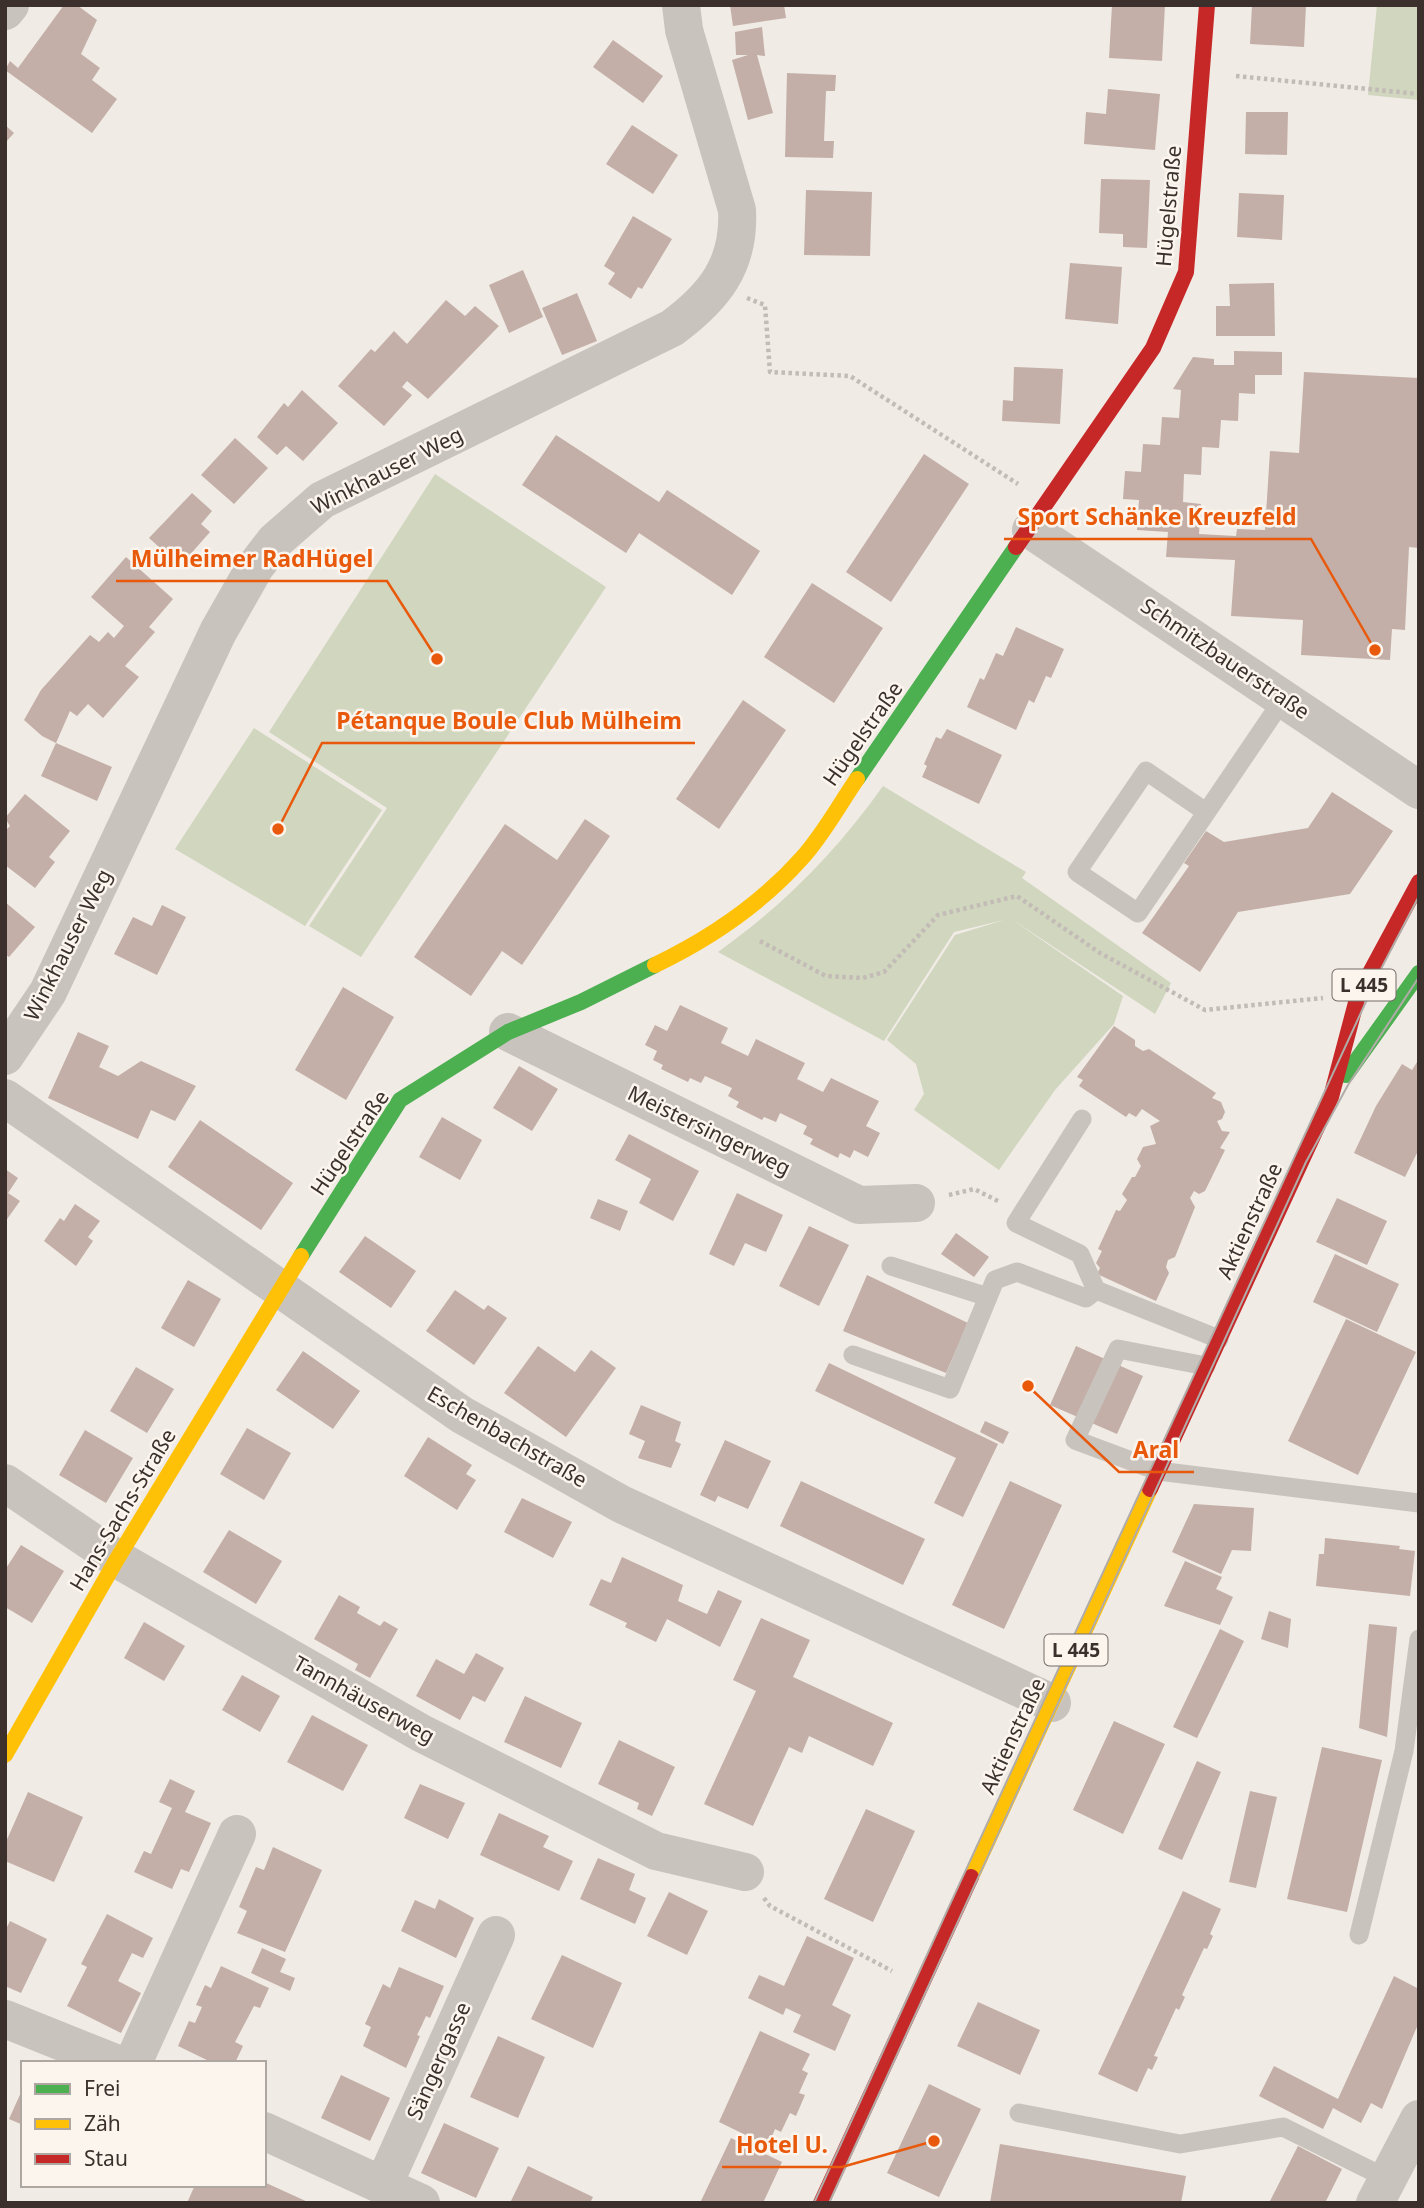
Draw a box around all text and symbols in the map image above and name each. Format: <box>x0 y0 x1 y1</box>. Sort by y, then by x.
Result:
street label: Hügelstraße <box>1149 144 1187 268</box>
street label: Winkhauser Weg <box>306 420 467 520</box>
callout: Sport Schänke Kreuzfeld <box>1004 495 1311 539</box>
text: Sport Schänke Kreuzfeld <box>1017 500 1297 532</box>
callout: Mülheimer RadHügel <box>116 537 387 581</box>
text: Mülheimer RadHügel <box>131 542 373 574</box>
street label: Schmitzbauerstraße <box>1136 591 1315 725</box>
street label: Hügelstraße <box>816 676 908 791</box>
callout: Pétanque Boule Club Mülheim <box>322 699 695 743</box>
text: Pétanque Boule Club Mülheim <box>336 704 682 736</box>
street label: Winkhauser Weg <box>17 864 117 1025</box>
road number: L 445 <box>1332 970 1396 1001</box>
street label: Meistersingerweg <box>623 1079 795 1182</box>
street label: Hügelstraße <box>304 1084 395 1201</box>
street label: Aktienstraße <box>1210 1158 1288 1283</box>
street label: Eschenbachstraße <box>422 1379 593 1493</box>
street label: Hans-Sachs-Straße <box>63 1423 182 1596</box>
callout: Aral <box>1119 1428 1194 1472</box>
text: Aral <box>1133 1433 1179 1465</box>
road number: L 445 <box>1044 1634 1108 1666</box>
street label: Tannhäuserweg <box>289 1649 440 1750</box>
street label: Aktienstraße <box>973 1673 1051 1798</box>
street label: Sängergasse <box>400 1997 477 2124</box>
legend <box>21 2061 266 2187</box>
text: Frei <box>84 2074 120 2102</box>
text: Zäh <box>84 2109 121 2137</box>
callout: Hotel U. <box>722 2123 842 2167</box>
text: Hotel U. <box>736 2128 828 2160</box>
text: Stau <box>84 2144 128 2172</box>

